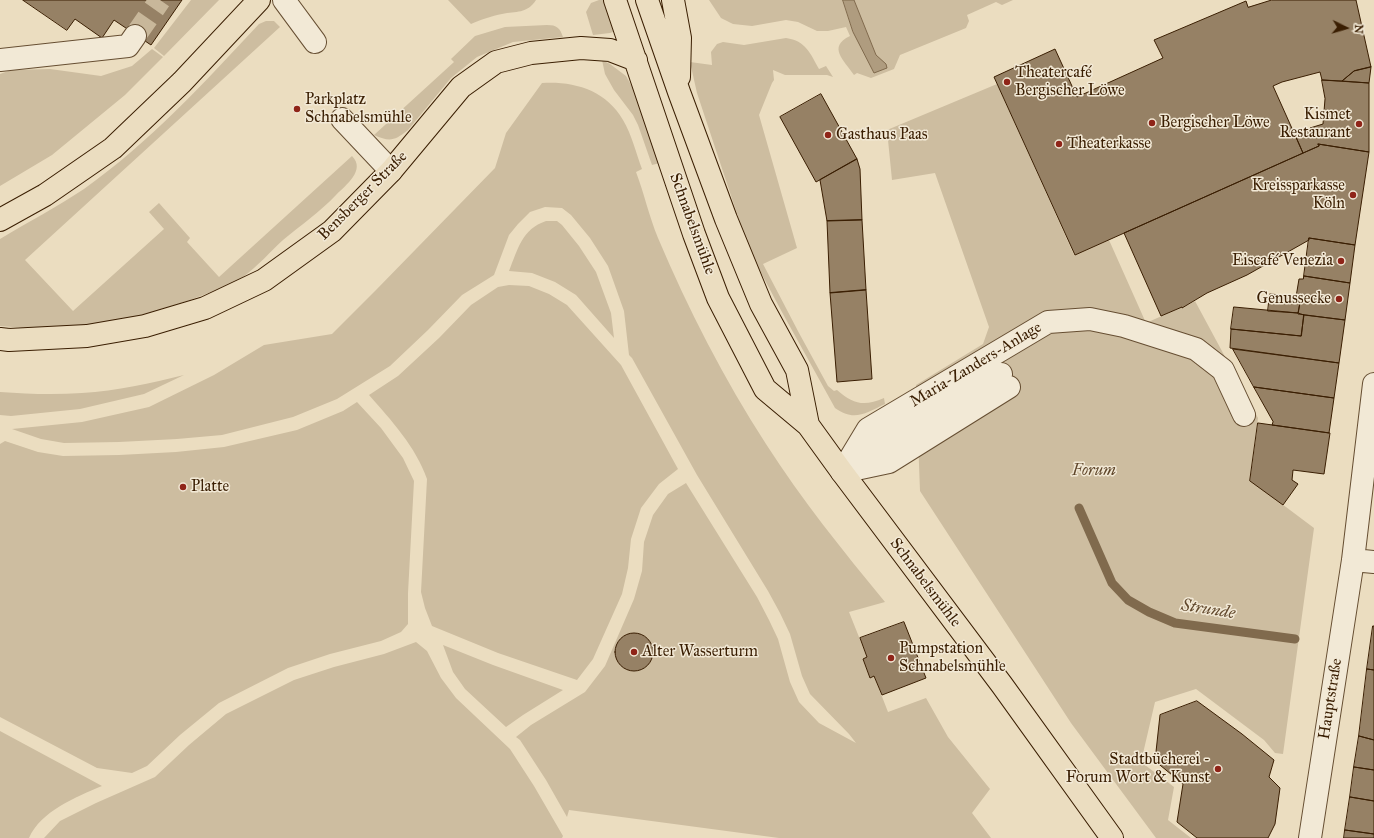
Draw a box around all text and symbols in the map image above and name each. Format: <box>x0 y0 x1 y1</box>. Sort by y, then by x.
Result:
north arrow <box>1326 8 1366 48</box>
text: N <box>1352 24 1365 34</box>
place label: Theatercafé Bergischer Löwe <box>1015 63 1125 101</box>
marker: Theatercafé Bergischer Löwe <box>1002 77 1012 87</box>
place label: Parkplatz Schnabelsmühle <box>305 90 412 128</box>
marker: Parkplatz Schnabelsmühle <box>292 104 302 114</box>
place label: Kismet Restaurant <box>1279 105 1351 143</box>
place label: Bergischer Löwe <box>1160 113 1270 133</box>
marker: Bergischer Löwe <box>1147 118 1157 128</box>
marker: Kismet Restaurant <box>1354 119 1364 129</box>
place label: Gasthaus Paas <box>836 125 928 145</box>
marker: Gasthaus Paas <box>823 130 833 140</box>
place label: Theaterkasse <box>1067 134 1151 154</box>
marker: Theaterkasse <box>1054 139 1064 149</box>
street label: Bensberger Straße <box>314 147 412 245</box>
street label: Schnabelsmühle <box>665 171 719 277</box>
place label: Kreissparkasse Köln <box>1252 176 1345 214</box>
marker: Kreissparkasse Köln <box>1348 190 1358 200</box>
place label: Eiscafé Venezia <box>1232 251 1333 271</box>
marker: Eiscafé Venezia <box>1336 256 1346 266</box>
place label: Genussecke <box>1256 289 1331 309</box>
marker: Genussecke <box>1334 294 1344 304</box>
street label: Maria-Zanders-Anlage <box>907 318 1045 412</box>
park label: Forum <box>1072 461 1116 481</box>
place label: Platte <box>191 477 229 497</box>
marker: Platte <box>178 482 188 492</box>
street label: Schnabelsmühle <box>885 535 965 631</box>
water label: Strunde <box>1179 596 1237 624</box>
place label: Pumpstation Schnabelsmühle <box>899 639 1006 677</box>
place label: Alter Wasserturm <box>642 642 758 662</box>
marker: Alter Wasserturm <box>629 647 639 657</box>
marker: Pumpstation Schnabelsmühle <box>886 653 896 663</box>
street label: Hauptstraße <box>1315 657 1347 741</box>
place label: Stadtbücherei - Forum Wort & Kunst <box>1066 750 1210 788</box>
marker: Stadtbücherei - Forum Wort & Kunst <box>1213 764 1223 774</box>

